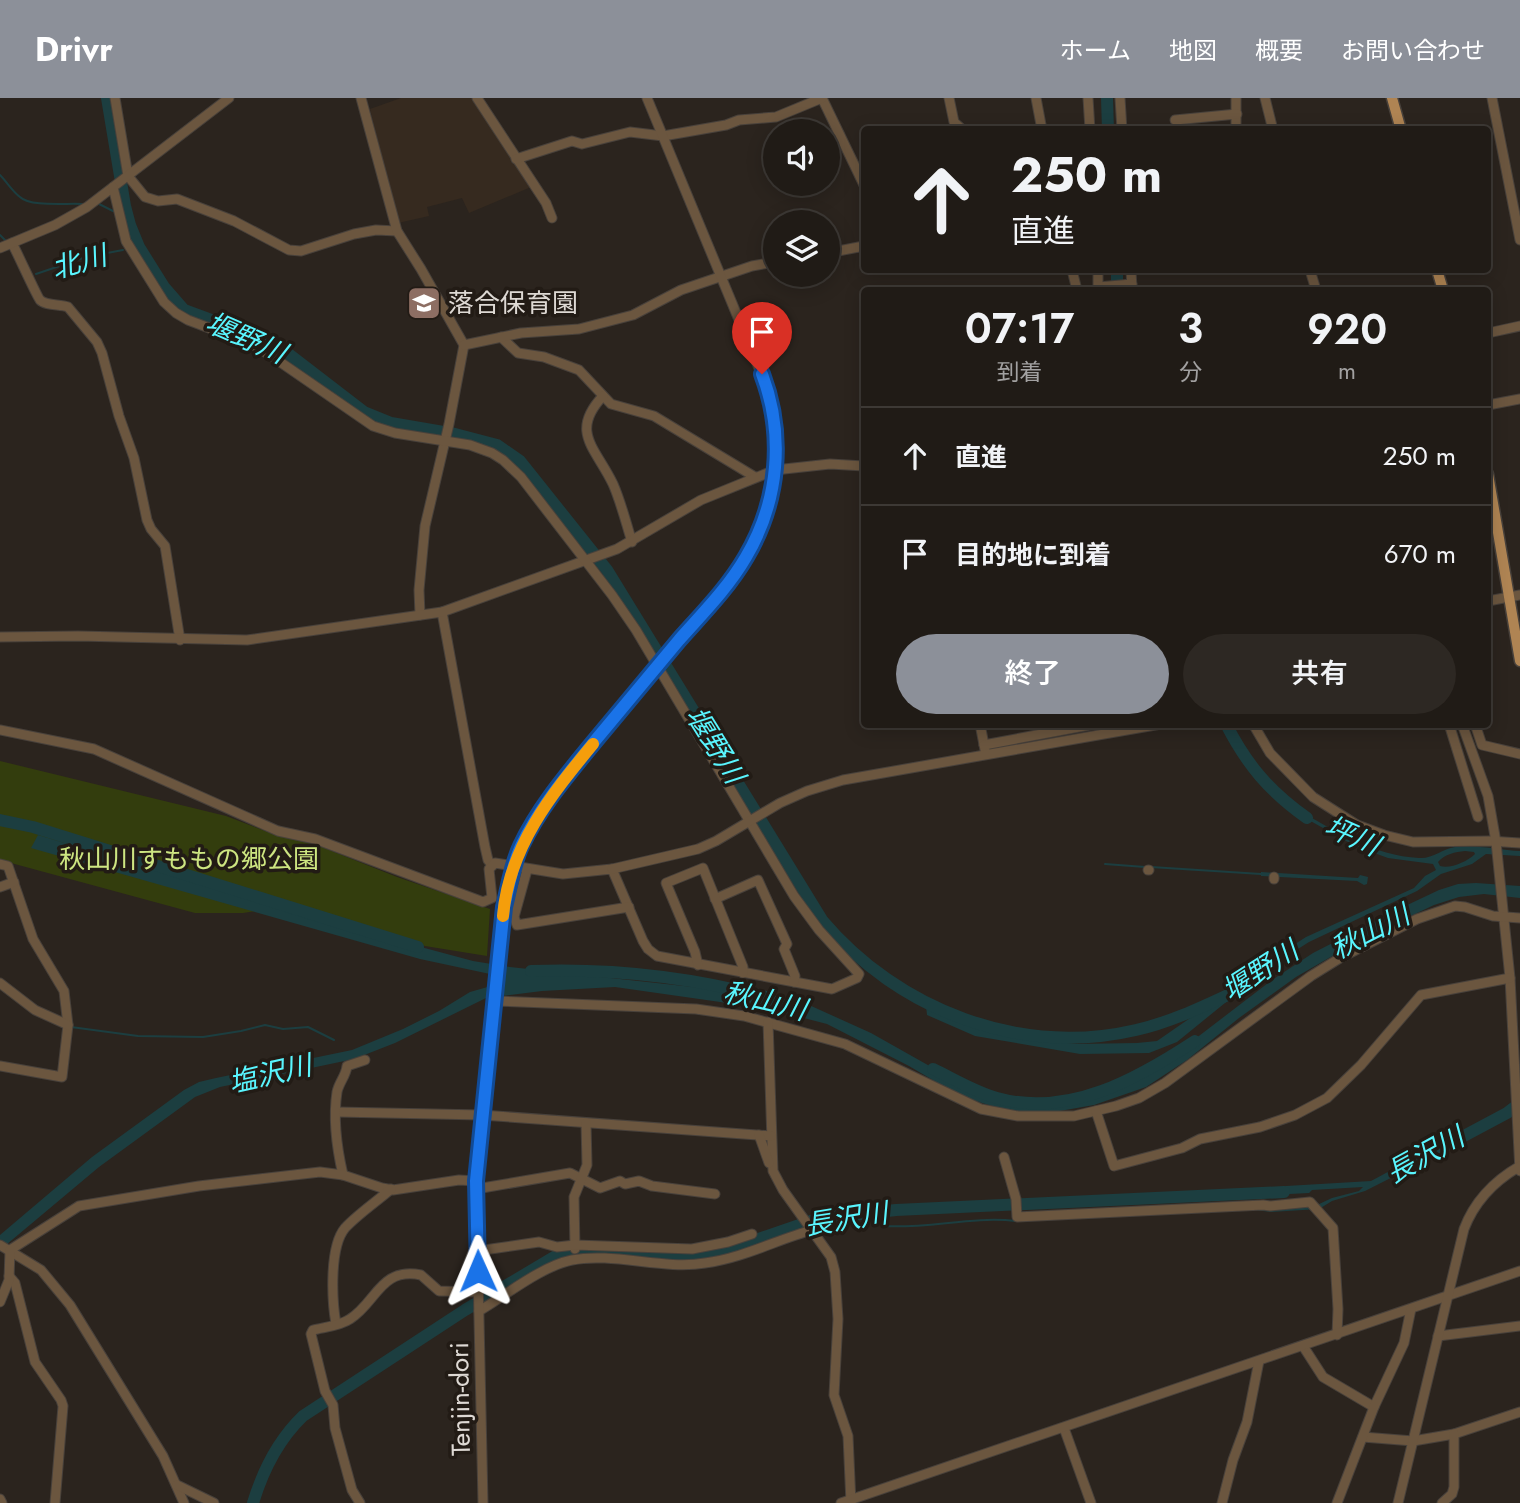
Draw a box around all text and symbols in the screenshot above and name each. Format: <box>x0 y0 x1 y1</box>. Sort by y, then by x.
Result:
text: Drivr <box>35 26 113 73</box>
text: ホーム <box>1060 33 1131 68</box>
text: 地図 <box>1169 33 1217 68</box>
text: 概要 <box>1255 33 1303 68</box>
text: お問い合わせ <box>1341 33 1485 68</box>
map controls <box>763 119 840 287</box>
button: sound <box>763 119 840 196</box>
text: 250 m <box>1011 140 1162 210</box>
icon: ahead <box>896 154 987 245</box>
text: 直進 <box>1011 208 1075 254</box>
button: layers <box>763 210 840 287</box>
water label: 北川 <box>46 234 114 289</box>
school or university icon: 落合保育園 <box>405 284 443 322</box>
place label: 落合保育園 <box>448 284 578 322</box>
text: 07:17 <box>965 298 1074 359</box>
text: 3 <box>1178 298 1203 359</box>
text: 920 <box>1307 299 1387 360</box>
water label: 堰野川 <box>199 302 295 375</box>
pin <box>732 302 792 374</box>
icon: arrive <box>743 313 781 351</box>
text: m <box>1338 354 1356 388</box>
text: 到着 <box>997 355 1043 389</box>
text: 分 <box>1179 355 1202 389</box>
icon: ahead <box>896 437 934 475</box>
text: 250 m <box>1383 437 1456 475</box>
text: 直進 <box>955 438 1007 476</box>
icon: arrive <box>896 535 934 573</box>
text: 670 m <box>1384 535 1456 573</box>
text: 目的地に到着 <box>955 536 1111 574</box>
button: 終了 <box>896 634 1169 714</box>
button: 共有 <box>1183 634 1456 714</box>
water label: 堰野川 <box>675 699 756 794</box>
water label: 坪川 <box>1318 806 1389 867</box>
park label: 秋山川すももの郷公園 <box>59 840 319 878</box>
water label: 秋山川 <box>1323 893 1419 969</box>
water label: 堰野川 <box>1214 929 1309 1011</box>
water label: 秋山川 <box>719 972 813 1031</box>
water label: 塩沢川 <box>224 1044 318 1103</box>
water label: 長沢川 <box>1378 1115 1474 1193</box>
water label: 長沢川 <box>801 1192 894 1246</box>
position arrow <box>441 1234 515 1308</box>
street label: Tenjin-dori <box>440 1342 480 1456</box>

